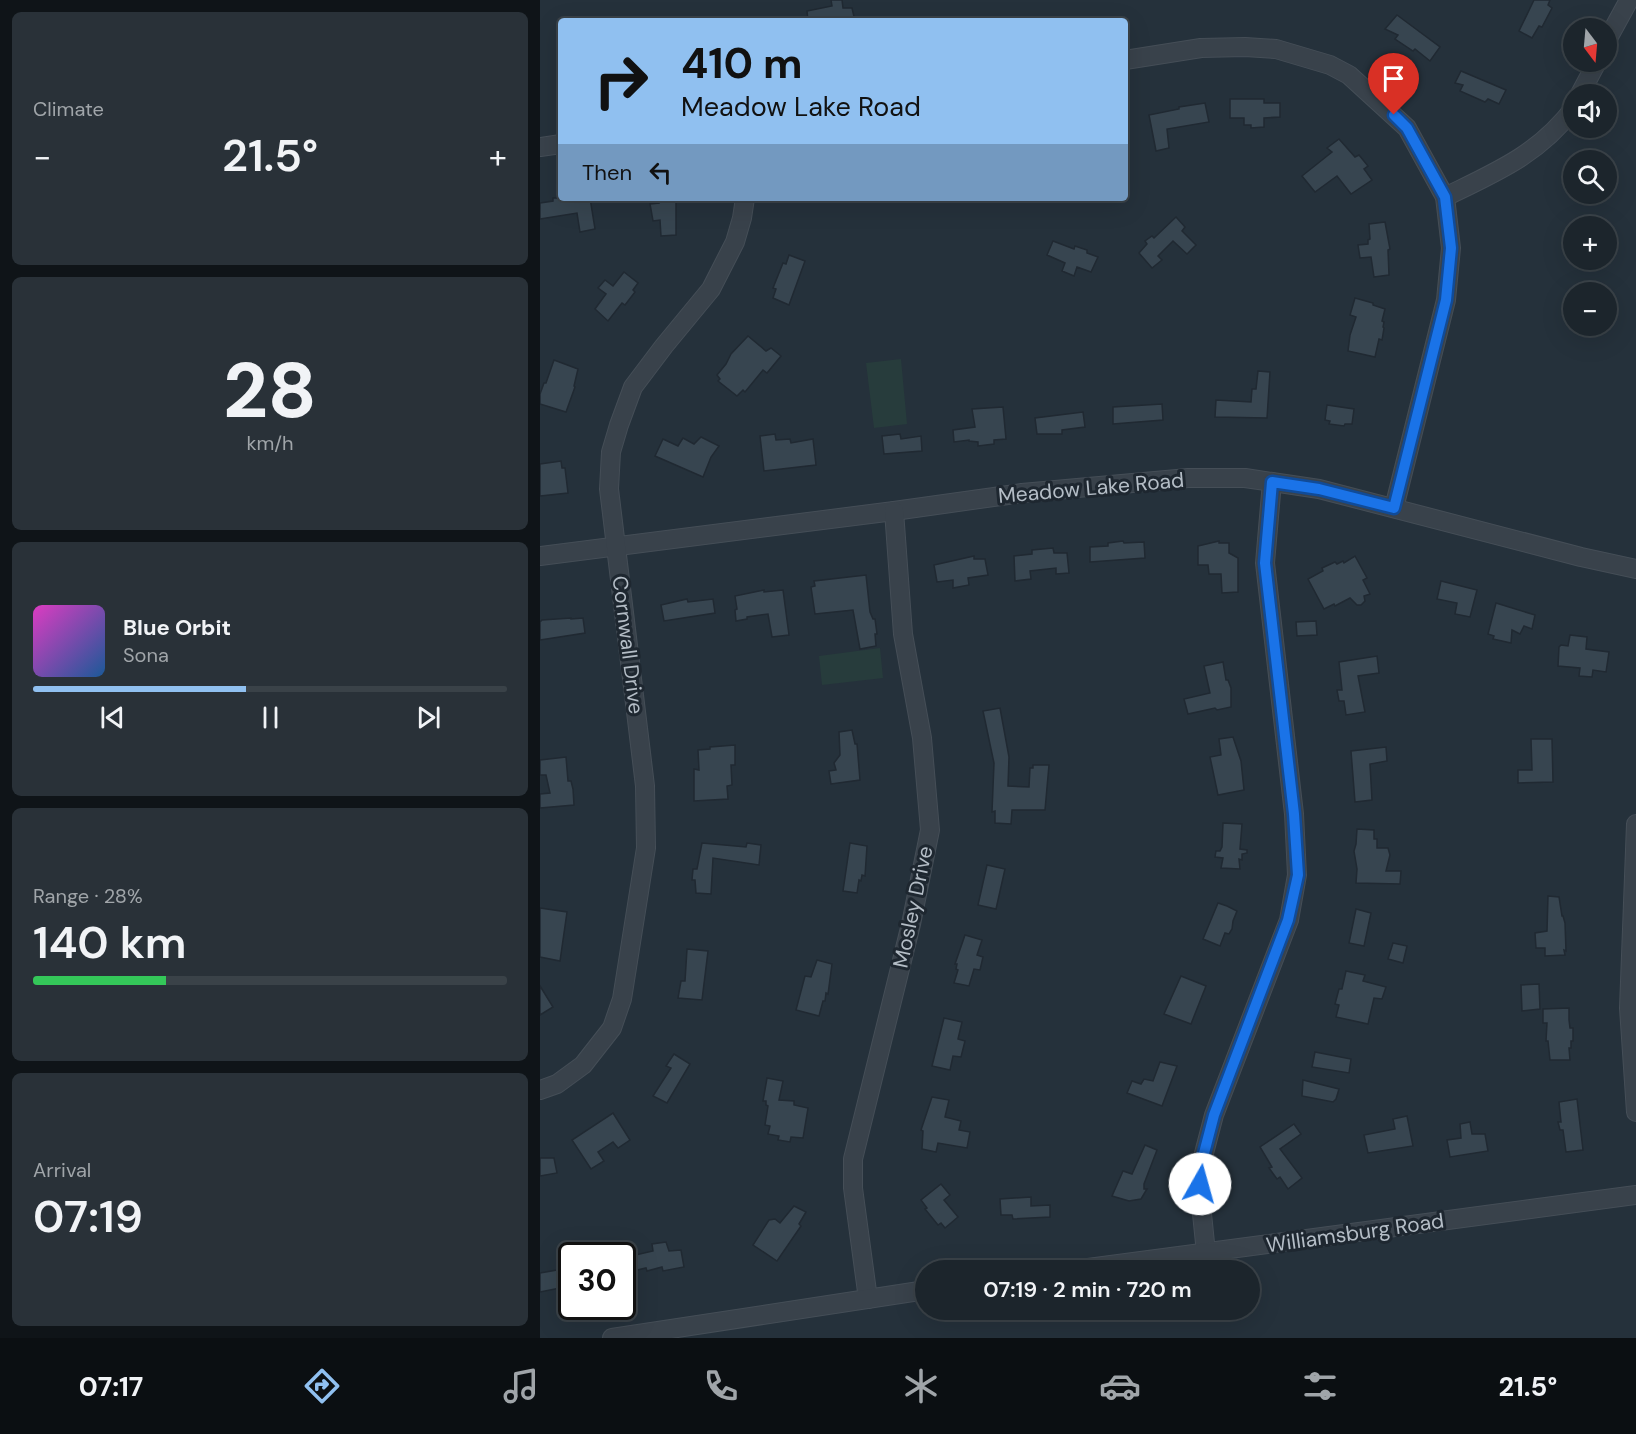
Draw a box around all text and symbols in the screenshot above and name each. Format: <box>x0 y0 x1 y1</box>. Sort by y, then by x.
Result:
north arrow <box>1563 18 1617 72</box>
map controls <box>1563 18 1617 336</box>
text: 410 m <box>681 36 803 91</box>
icon: right <box>582 42 660 120</box>
pin <box>1368 53 1419 115</box>
icon: arrive <box>1377 62 1410 95</box>
button: sound <box>1563 84 1617 138</box>
text: Meadow Lake Road <box>681 89 921 124</box>
text: Climate <box>33 96 104 122</box>
text: 21.5° <box>222 126 318 185</box>
text: − <box>33 135 51 178</box>
text: + <box>489 135 507 178</box>
button: search <box>1563 150 1617 204</box>
icon: left <box>644 156 677 189</box>
text: Then <box>582 158 632 187</box>
button: + <box>1563 216 1617 270</box>
button: − <box>1563 282 1617 336</box>
text: 28 <box>223 340 317 441</box>
text: km/h <box>246 430 294 456</box>
street label: Meadow Lake Road <box>997 466 1185 510</box>
street label: Cornwall Drive <box>606 574 650 716</box>
text: Blue Orbit <box>123 613 231 642</box>
text: Sona <box>123 642 169 668</box>
icon: previous <box>96 701 129 734</box>
icon: pause <box>254 701 287 734</box>
icon: next <box>412 701 445 734</box>
street label: Mosley Drive <box>886 843 940 970</box>
text: Range · 28% <box>33 883 143 909</box>
text: 140 km <box>33 913 186 972</box>
position arrow <box>1168 1152 1232 1216</box>
text: Arrival <box>33 1157 91 1183</box>
text: 07:19 <box>33 1187 143 1246</box>
street label: Williamsburg Road <box>1264 1207 1446 1259</box>
speed limit sign: 30 <box>558 1242 636 1320</box>
text: 07:19 · 2 min · 720 m <box>983 1275 1192 1304</box>
icon: directions <box>301 1365 343 1407</box>
icon: music <box>500 1365 542 1407</box>
icon: phone <box>700 1365 742 1407</box>
icon: climate <box>900 1365 942 1407</box>
icon: car <box>1099 1365 1141 1407</box>
icon: filters <box>1299 1365 1341 1407</box>
text: 07:17 <box>79 1369 143 1404</box>
text: 21.5° <box>1498 1369 1557 1404</box>

